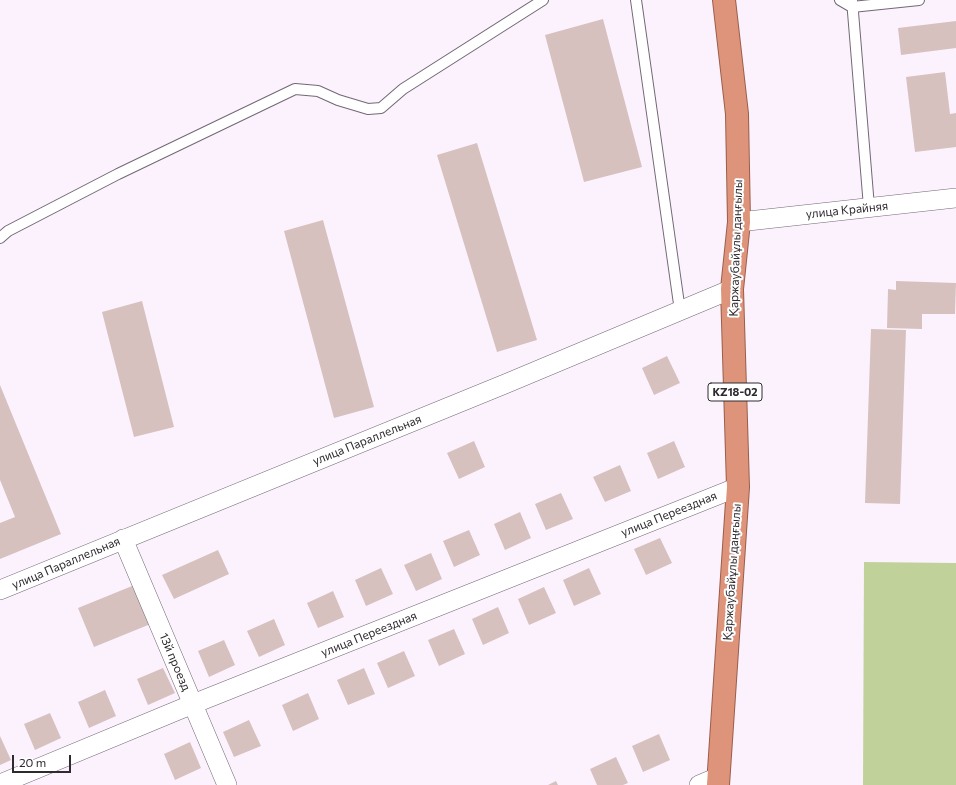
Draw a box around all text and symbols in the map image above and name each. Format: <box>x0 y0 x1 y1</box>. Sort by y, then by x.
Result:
street label: Қаржаубайұлы даңғылы <box>726 179 746 317</box>
street label: улица Крайняя <box>805 199 889 221</box>
road number: KZ18-02 <box>708 383 762 401</box>
street label: улица Параллельная <box>310 412 424 468</box>
street label: улица Переездная <box>619 488 719 540</box>
street label: Қаржаубайұлы даңғылы <box>720 503 744 641</box>
street label: улица Параллельная <box>10 534 122 592</box>
street label: улица Переездная <box>319 608 419 660</box>
street label: 13й проезд <box>156 631 194 693</box>
scale bar <box>14 747 73 773</box>
text: 20 m <box>19 755 46 769</box>

